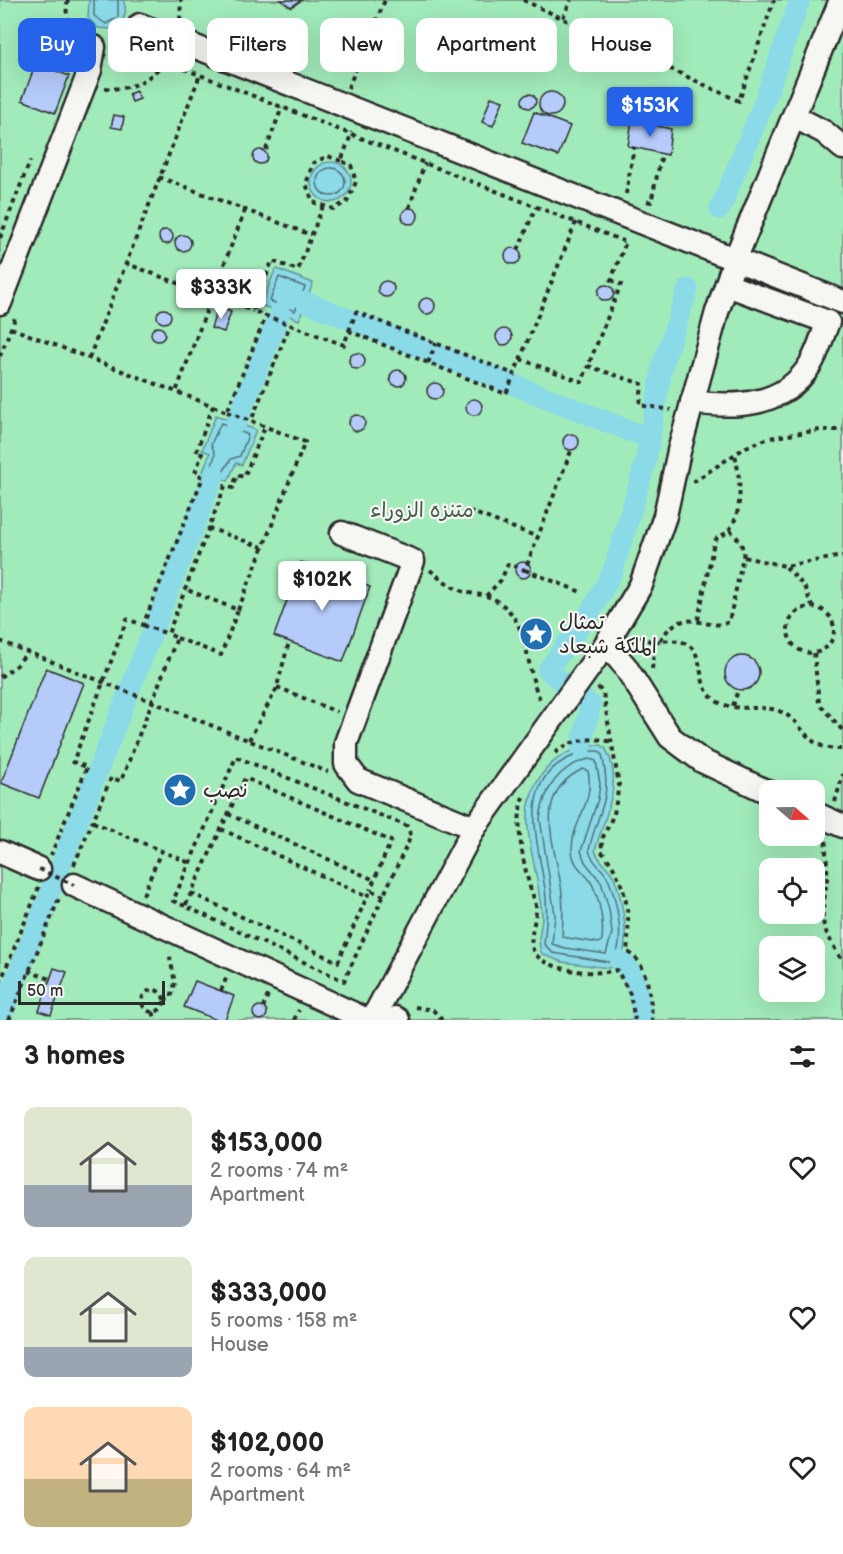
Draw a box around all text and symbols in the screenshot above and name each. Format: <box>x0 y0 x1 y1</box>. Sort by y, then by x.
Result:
chip: Buy <box>18 18 96 72</box>
chip: Rent <box>108 18 195 72</box>
chip: Filters <box>207 18 308 72</box>
chip: New <box>320 18 404 72</box>
chip: Apartment <box>416 18 557 72</box>
chip: House <box>569 18 673 72</box>
pin: $153K <box>608 87 692 138</box>
text: $153K <box>621 94 679 118</box>
pin: $333K <box>179 269 263 320</box>
text: $333K <box>190 276 252 300</box>
park label: متنزه الزوراء <box>370 498 474 524</box>
pin: $102K <box>280 561 364 612</box>
text: $102K <box>292 568 352 592</box>
place label: تمثال الملكة شبعاد <box>559 610 657 659</box>
place icon: تمثال الملكة شبعاد <box>518 616 554 652</box>
place icon: نصب <box>162 772 198 808</box>
place label: نصب <box>203 778 248 803</box>
north arrow <box>759 780 825 846</box>
map controls <box>759 780 825 1002</box>
button: locate <box>759 858 825 924</box>
button: layers <box>759 936 825 1002</box>
scale bar <box>18 978 165 1006</box>
text: 50 m <box>27 982 63 1001</box>
icon: filters <box>786 1040 819 1073</box>
text: 3 homes <box>24 1041 125 1072</box>
text: $153,000 <box>210 1128 323 1159</box>
icon: home <box>72 1131 144 1203</box>
icon: heart <box>786 1151 819 1184</box>
text: 2 rooms · 74 m² <box>210 1159 348 1183</box>
text: Apartment <box>210 1183 305 1207</box>
text: $333,000 <box>210 1278 327 1309</box>
icon: home <box>72 1281 144 1353</box>
icon: heart <box>786 1301 819 1334</box>
text: 5 rooms · 158 m² <box>210 1309 357 1333</box>
text: House <box>210 1333 269 1357</box>
text: $102,000 <box>210 1428 324 1459</box>
icon: home <box>72 1431 144 1503</box>
icon: heart <box>786 1451 819 1484</box>
text: 2 rooms · 64 m² <box>210 1459 351 1483</box>
text: Apartment <box>210 1483 305 1507</box>

